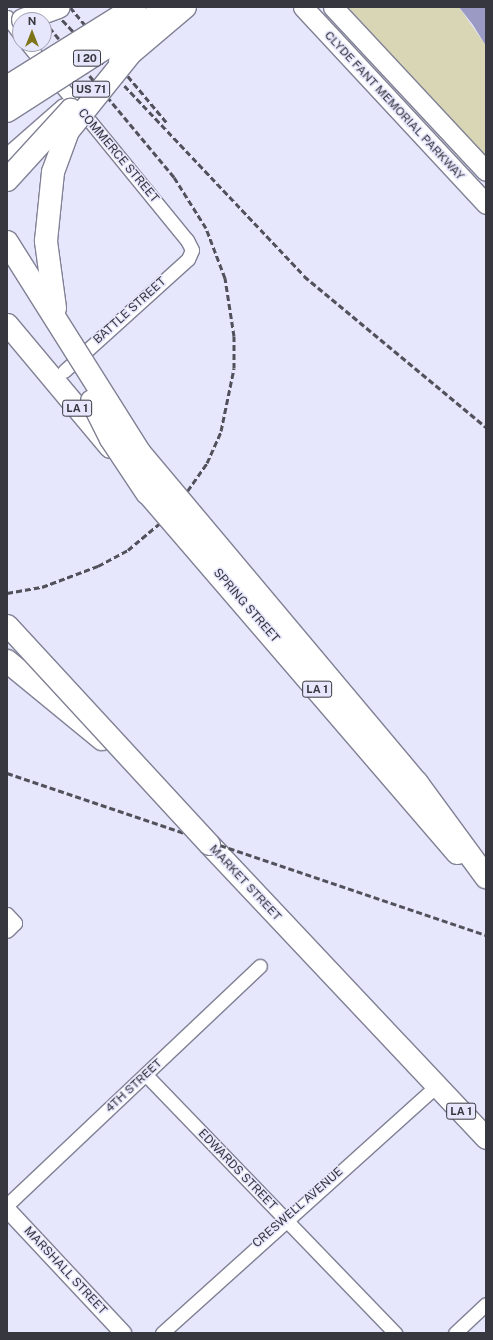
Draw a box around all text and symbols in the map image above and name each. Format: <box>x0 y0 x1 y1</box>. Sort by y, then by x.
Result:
north arrow <box>12 12 52 52</box>
text: N <box>28 15 36 27</box>
street label: CLYDE FANT MEMORIAL PARKWAY <box>321 29 467 183</box>
road number: I 20 <box>73 49 101 67</box>
road number: US 71 <box>72 80 110 98</box>
street label: COMMERCE STREET <box>75 106 161 206</box>
street label: BATTLE STREET <box>91 275 169 347</box>
road number: LA 1 <box>62 399 92 417</box>
street label: SPRING STREET <box>210 566 282 646</box>
road number: LA 1 <box>302 680 332 698</box>
street label: MARKET STREET <box>206 842 284 924</box>
street label: 4TH STREET <box>103 1056 165 1116</box>
road number: LA 1 <box>446 1102 476 1120</box>
street label: EDWARDS STREET <box>195 1127 279 1213</box>
street label: CRESWELL AVENUE <box>250 1165 346 1251</box>
street label: MARSHALL STREET <box>21 1224 109 1318</box>

